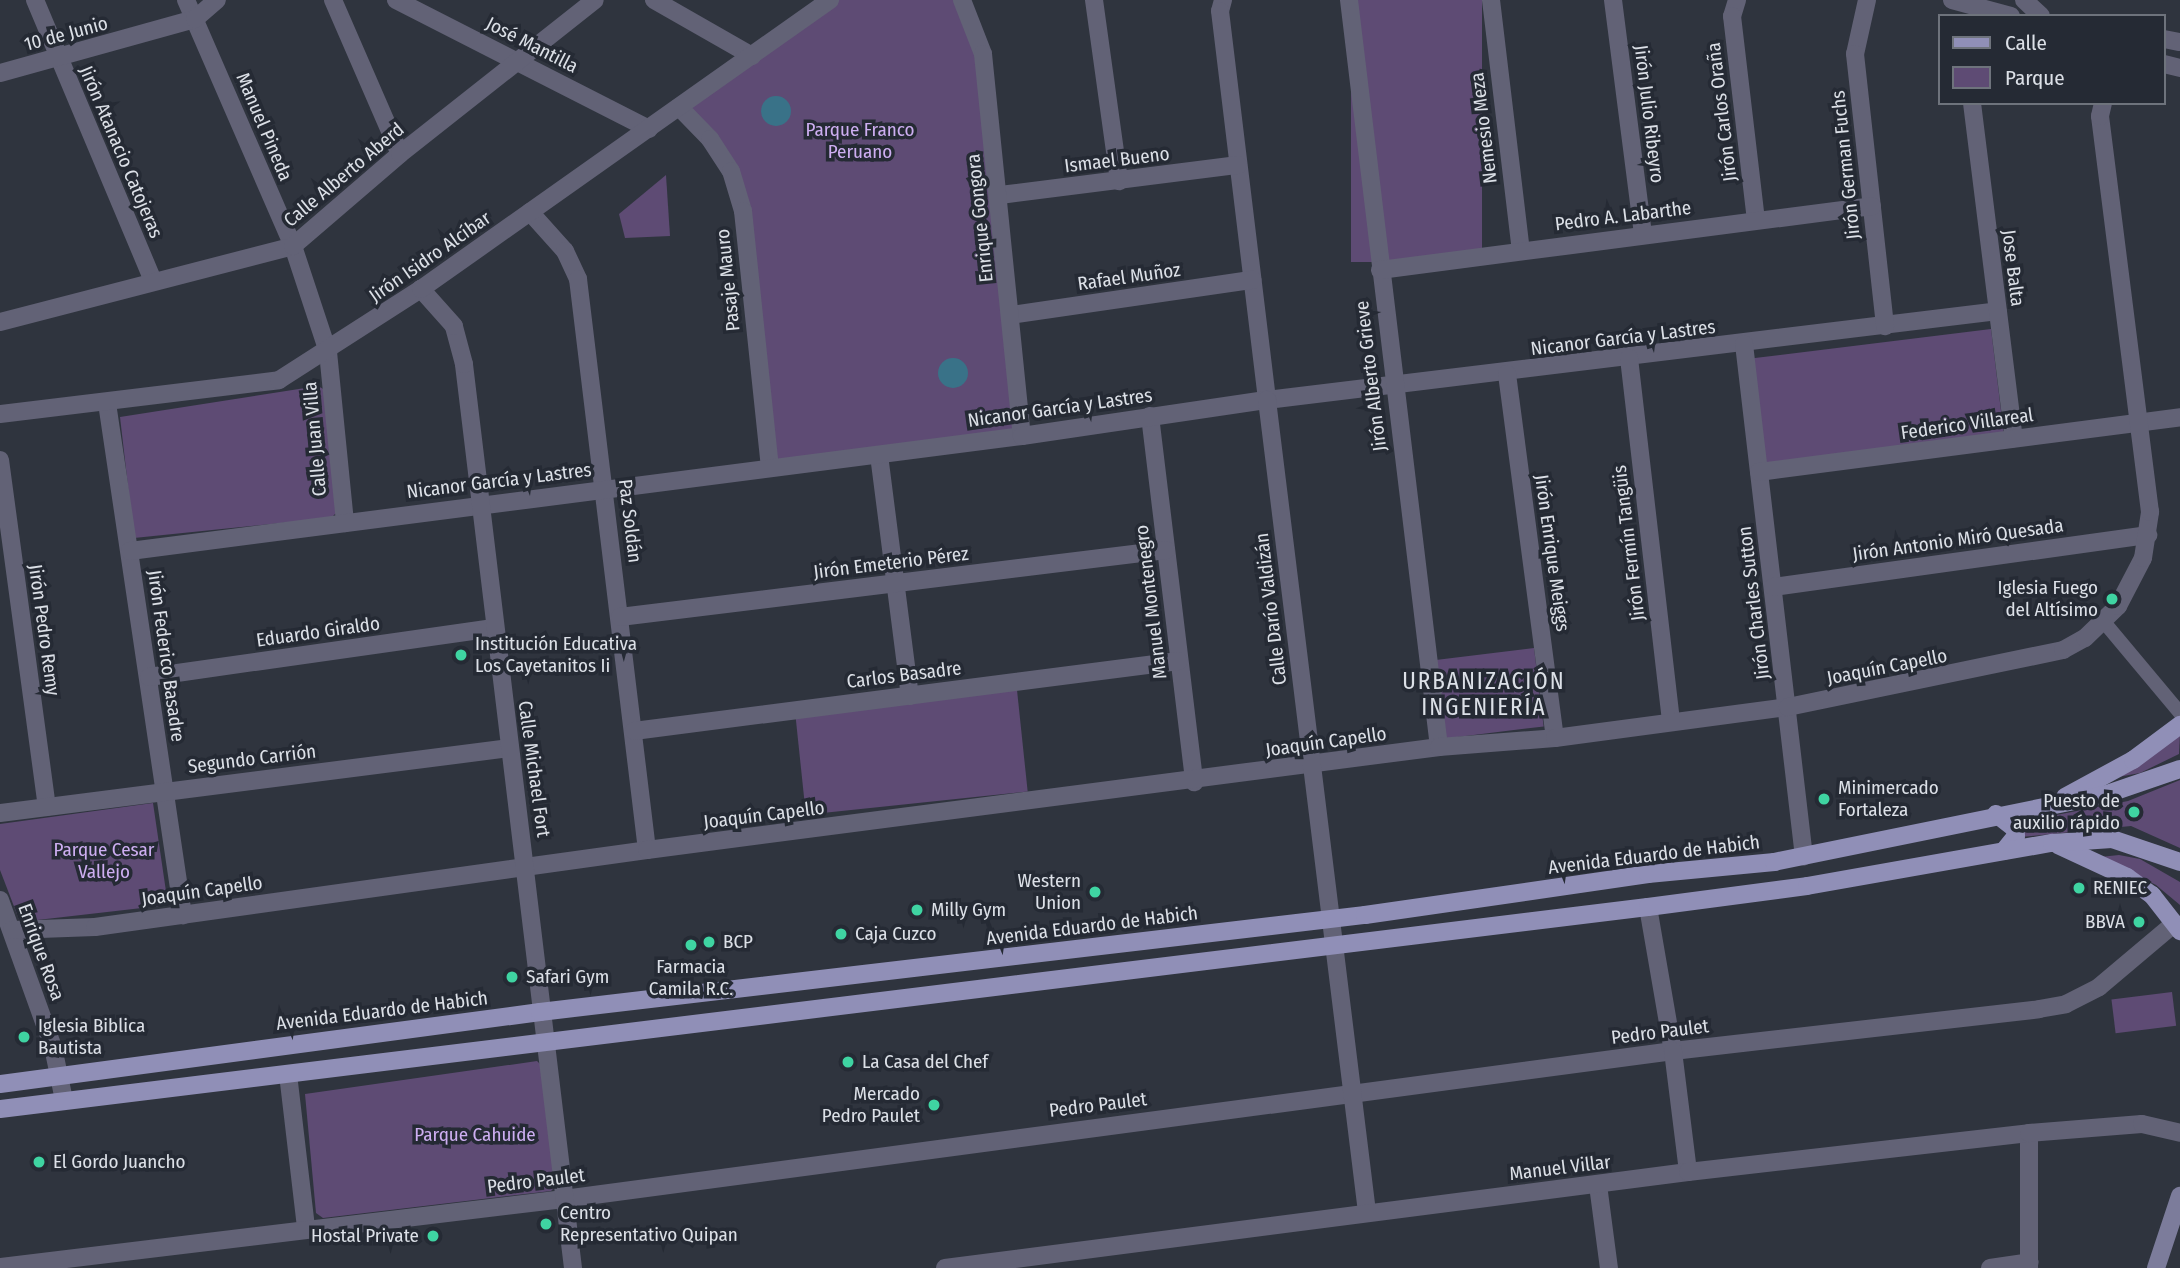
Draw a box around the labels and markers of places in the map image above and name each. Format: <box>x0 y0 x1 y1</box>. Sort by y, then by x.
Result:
place label: Iglesia Fuego del Altísimo <box>1998 577 2098 621</box>
marker: Iglesia Fuego del Altísimo <box>2104 591 2120 607</box>
place label: Institución Educativa Los Cayetanitos Ii <box>475 633 637 677</box>
marker: Institución Educativa Los Cayetanitos Ii <box>453 647 469 663</box>
place label: Minimercado Fortaleza <box>1838 777 1939 821</box>
place label: Puesto de auxilio rápido <box>2013 790 2120 834</box>
marker: Minimercado Fortaleza <box>1816 791 1832 807</box>
marker: Puesto de auxilio rápido <box>2126 804 2142 820</box>
place label: Western Union <box>1018 870 1081 914</box>
place label: RENIEC <box>2093 877 2147 899</box>
marker: RENIEC <box>2071 880 2087 896</box>
marker: Western Union <box>1087 884 1103 900</box>
place label: Milly Gym <box>931 899 1006 921</box>
marker: Milly Gym <box>909 902 925 918</box>
place label: BBVA <box>2085 911 2125 933</box>
marker: BBVA <box>2131 914 2147 930</box>
place label: Caja Cuzco <box>855 923 937 945</box>
marker: Caja Cuzco <box>833 926 849 942</box>
place label: BCP <box>723 931 753 953</box>
marker: BCP <box>701 934 717 950</box>
marker: Farmacia Camila R.C. <box>683 937 699 953</box>
place label: Farmacia Camila R.C. <box>649 956 733 1000</box>
place label: Safari Gym <box>526 966 609 988</box>
marker: Safari Gym <box>504 969 520 985</box>
place label: Iglesia Biblica Bautista <box>38 1015 145 1059</box>
marker: Iglesia Biblica Bautista <box>16 1029 32 1045</box>
place label: La Casa del Chef <box>862 1051 988 1073</box>
marker: La Casa del Chef <box>840 1054 856 1070</box>
place label: Mercado Pedro Paulet <box>822 1083 920 1127</box>
marker: Mercado Pedro Paulet <box>926 1097 942 1113</box>
place label: El Gordo Juancho <box>53 1151 185 1173</box>
marker: El Gordo Juancho <box>31 1154 47 1170</box>
place label: Centro Representativo Quipan <box>560 1202 738 1246</box>
marker: Centro Representativo Quipan <box>538 1216 554 1232</box>
place label: Hostal Private <box>311 1225 419 1247</box>
marker: Hostal Private <box>425 1228 441 1244</box>

